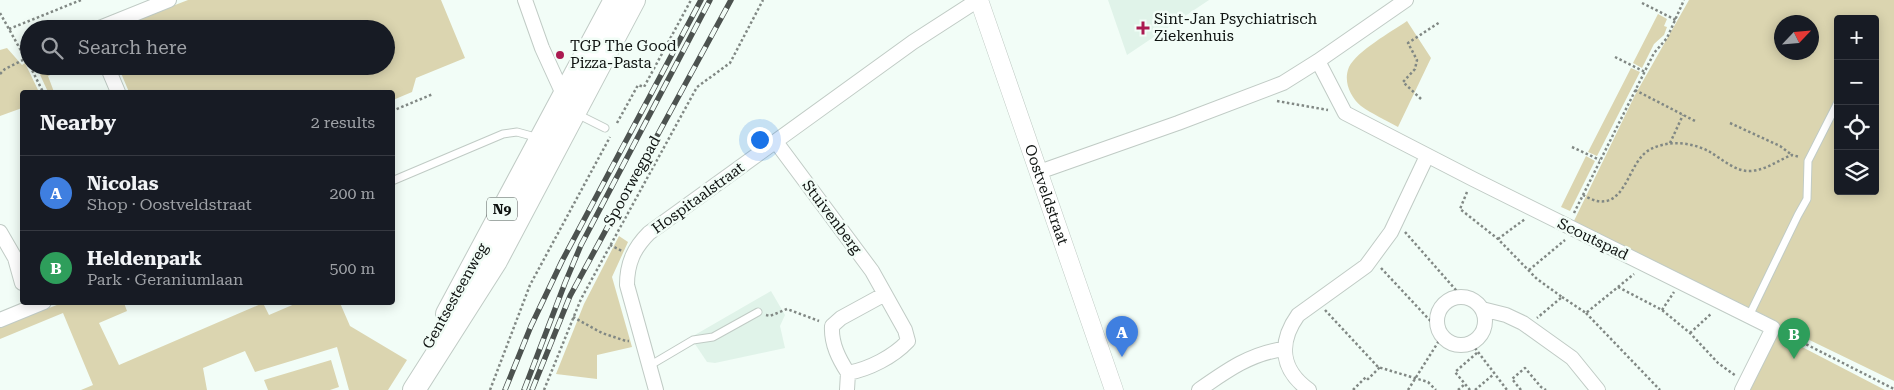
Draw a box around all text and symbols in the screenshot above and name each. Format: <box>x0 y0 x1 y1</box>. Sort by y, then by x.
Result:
place label: Sint-Jan Psychiatrisch Ziekenhuis <box>1154 10 1318 45</box>
north arrow <box>1774 15 1819 60</box>
map controls <box>1834 15 1879 195</box>
button: + <box>1834 15 1879 60</box>
search box <box>20 20 395 75</box>
marker: Sint-Jan Psychiatrisch Ziekenhuis <box>1136 21 1150 35</box>
icon: search <box>38 34 66 62</box>
text: Search here <box>78 36 187 59</box>
place label: TGP The Good Pizza-Pasta <box>570 37 677 72</box>
marker: TGP The Good Pizza-Pasta <box>554 49 566 61</box>
button: − <box>1834 60 1879 105</box>
button: locate <box>1834 105 1879 150</box>
text: Nearby <box>40 111 116 135</box>
text: 2 results <box>311 113 375 132</box>
your location <box>747 127 773 153</box>
street label: Spoorwegpad <box>600 133 664 229</box>
street label: Oostveldstraat <box>1021 142 1072 248</box>
button: layers <box>1834 150 1879 195</box>
street label: Hospitaalstraat <box>648 158 748 238</box>
text: Nicolas <box>87 172 158 195</box>
street label: Stuivenberg <box>798 177 866 258</box>
text: A <box>50 184 62 203</box>
text: 200 m <box>329 184 375 203</box>
text: Shop · Oostveldstraat <box>87 195 252 214</box>
road number: N9 <box>487 198 517 220</box>
street label: Scoutspad <box>1555 214 1632 264</box>
street label: Gentsesteenweg <box>418 240 492 352</box>
text: Heldenpark <box>87 247 202 270</box>
text: B <box>50 259 62 278</box>
text: 500 m <box>329 259 375 278</box>
text: Park · Geraniumlaan <box>87 270 243 289</box>
pin: A <box>1106 316 1138 357</box>
pin: B <box>1778 318 1810 359</box>

